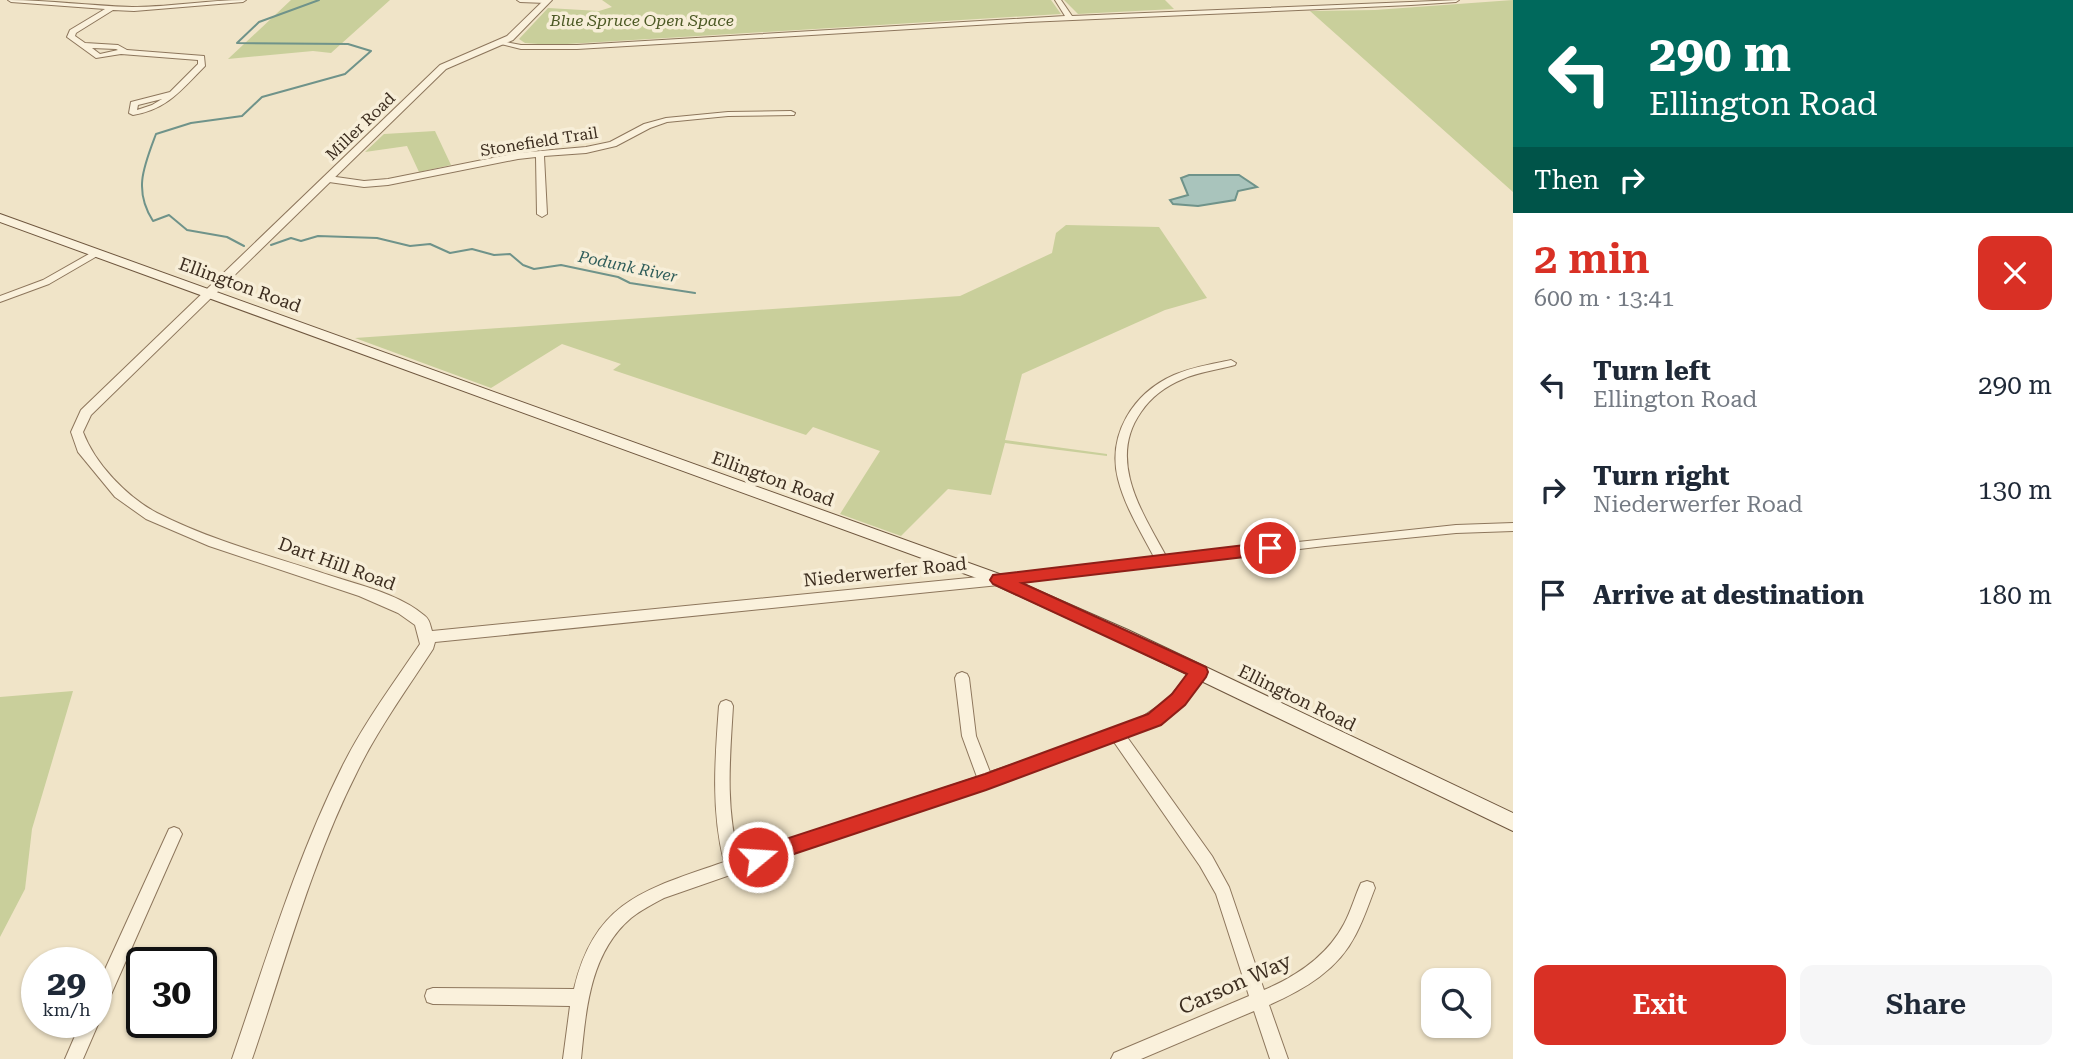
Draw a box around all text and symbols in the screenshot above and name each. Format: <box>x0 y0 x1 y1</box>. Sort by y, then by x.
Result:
park label: Blue Spruce Open Space <box>549 11 734 30</box>
text: 290 m <box>1649 26 1791 83</box>
icon: left <box>1534 28 1625 119</box>
text: Ellington Road <box>1649 85 1877 123</box>
street label: Miller Road <box>322 89 399 164</box>
street label: Stonefield Trail <box>479 123 599 160</box>
icon: right <box>1613 161 1651 199</box>
text: Then <box>1534 165 1599 195</box>
text: 2 min <box>1534 234 1650 283</box>
button: close <box>1978 236 2052 310</box>
water label: Podunk River <box>576 247 679 286</box>
street label: Ellington Road <box>176 253 305 317</box>
text: 600 m · 13:41 <box>1534 285 1674 312</box>
text: Turn left <box>1593 356 1711 386</box>
icon: left <box>1534 366 1572 404</box>
text: 290 m <box>1978 370 2052 400</box>
text: Ellington Road <box>1593 386 1757 413</box>
street label: Ellington Road <box>709 447 838 511</box>
text: Turn right <box>1593 461 1729 491</box>
icon: right <box>1534 471 1572 509</box>
text: 130 m <box>1978 475 2052 505</box>
text: Niederwerfer Road <box>1593 491 1803 518</box>
pin <box>1240 518 1300 578</box>
icon: arrive <box>1251 529 1289 567</box>
street label: Dart Hill Road <box>276 533 399 595</box>
street label: Niederwerfer Road <box>802 552 968 591</box>
icon: arrive <box>1534 576 1572 614</box>
text: Arrive at destination <box>1593 580 1864 610</box>
text: 180 m <box>1978 580 2052 610</box>
street label: Ellington Road <box>1235 660 1360 735</box>
position arrow <box>721 820 795 894</box>
speed limit sign: 30 <box>126 947 217 1038</box>
street label: Carson Way <box>1175 948 1295 1019</box>
text: 29 <box>47 963 86 1004</box>
button: Exit <box>1534 965 1786 1045</box>
button: Share <box>1800 965 2052 1045</box>
map controls <box>1421 968 1491 1038</box>
button: search <box>1421 968 1491 1038</box>
text: km/h <box>42 999 91 1020</box>

